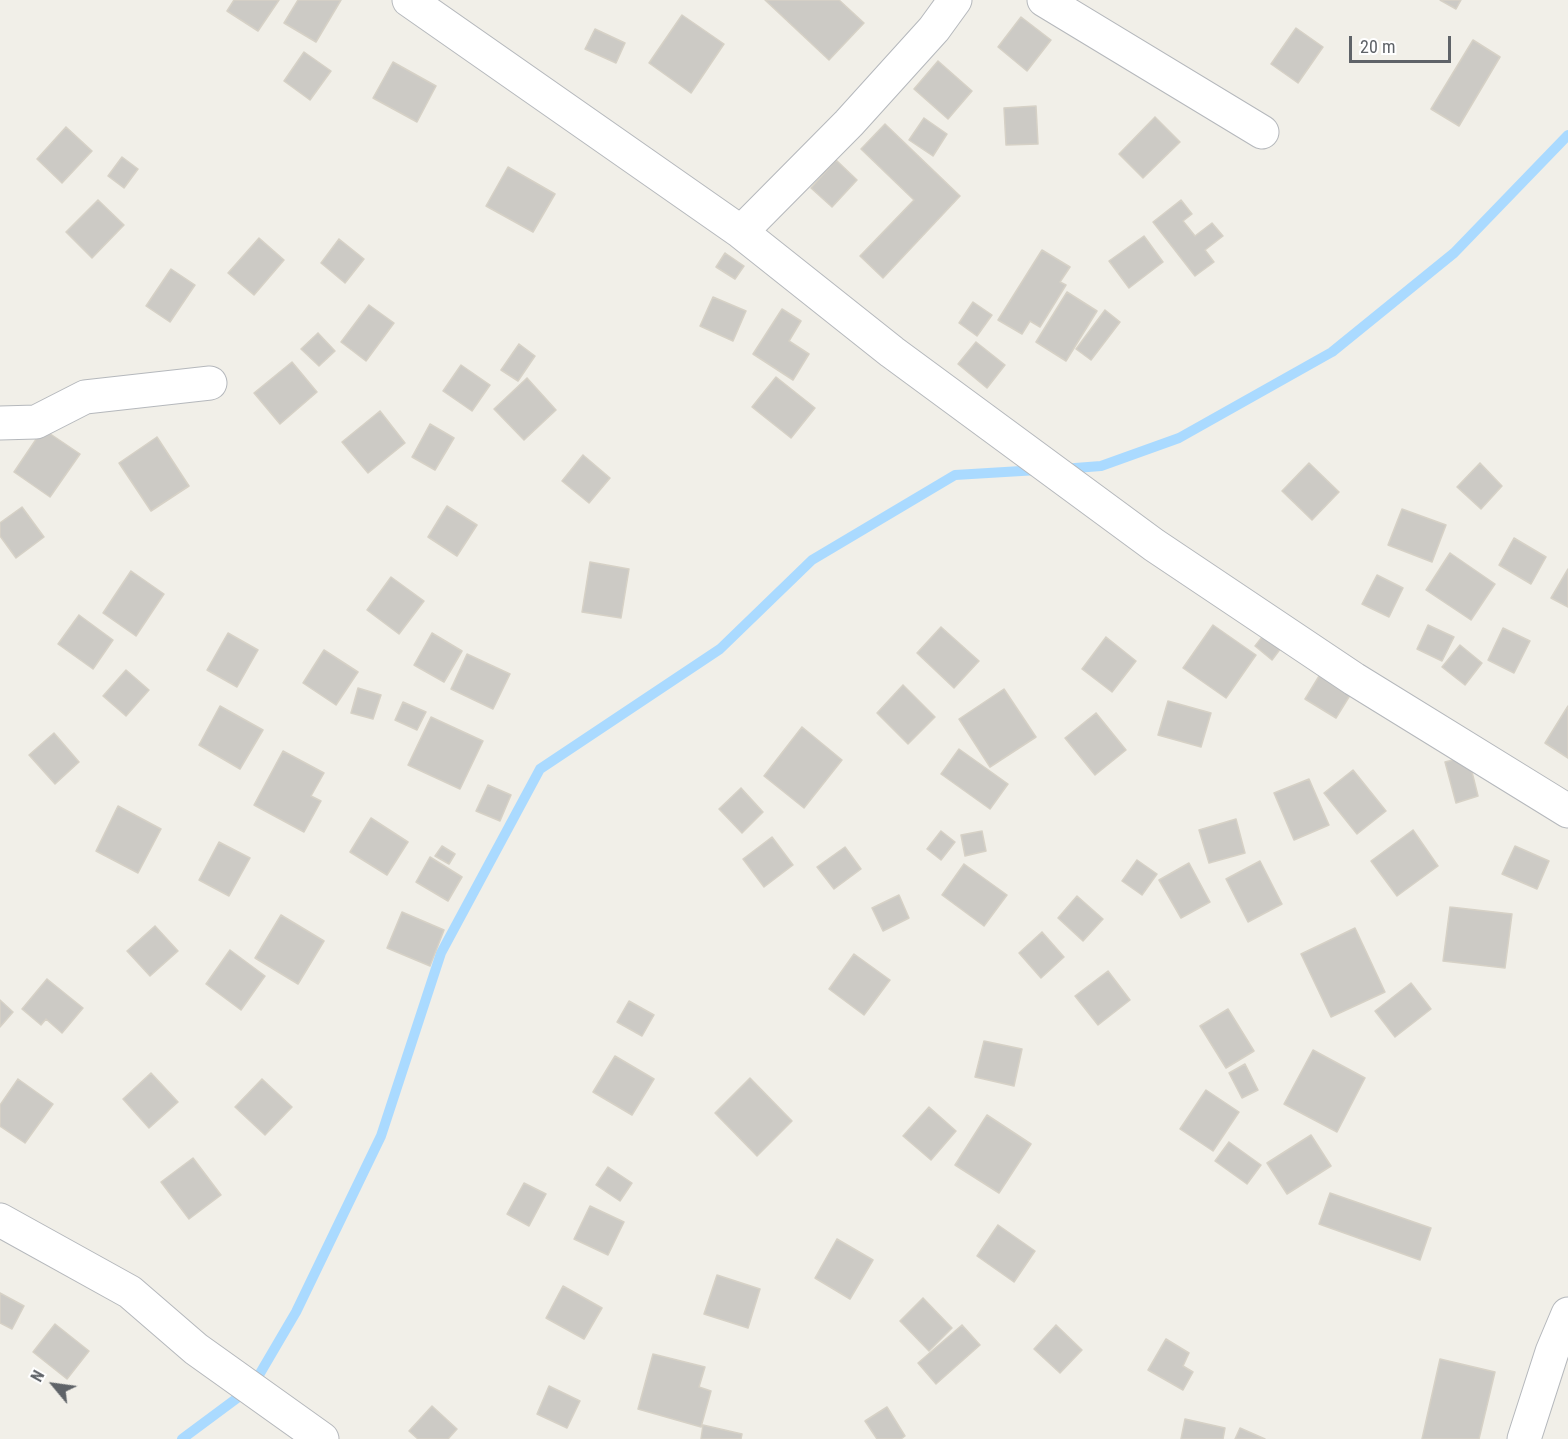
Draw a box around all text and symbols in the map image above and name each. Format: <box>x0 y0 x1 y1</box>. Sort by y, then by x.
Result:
scale bar <box>1352 24 1454 62</box>
text: 20 m <box>1360 36 1395 57</box>
north arrow <box>24 1355 84 1415</box>
text: N <box>27 1367 48 1385</box>

